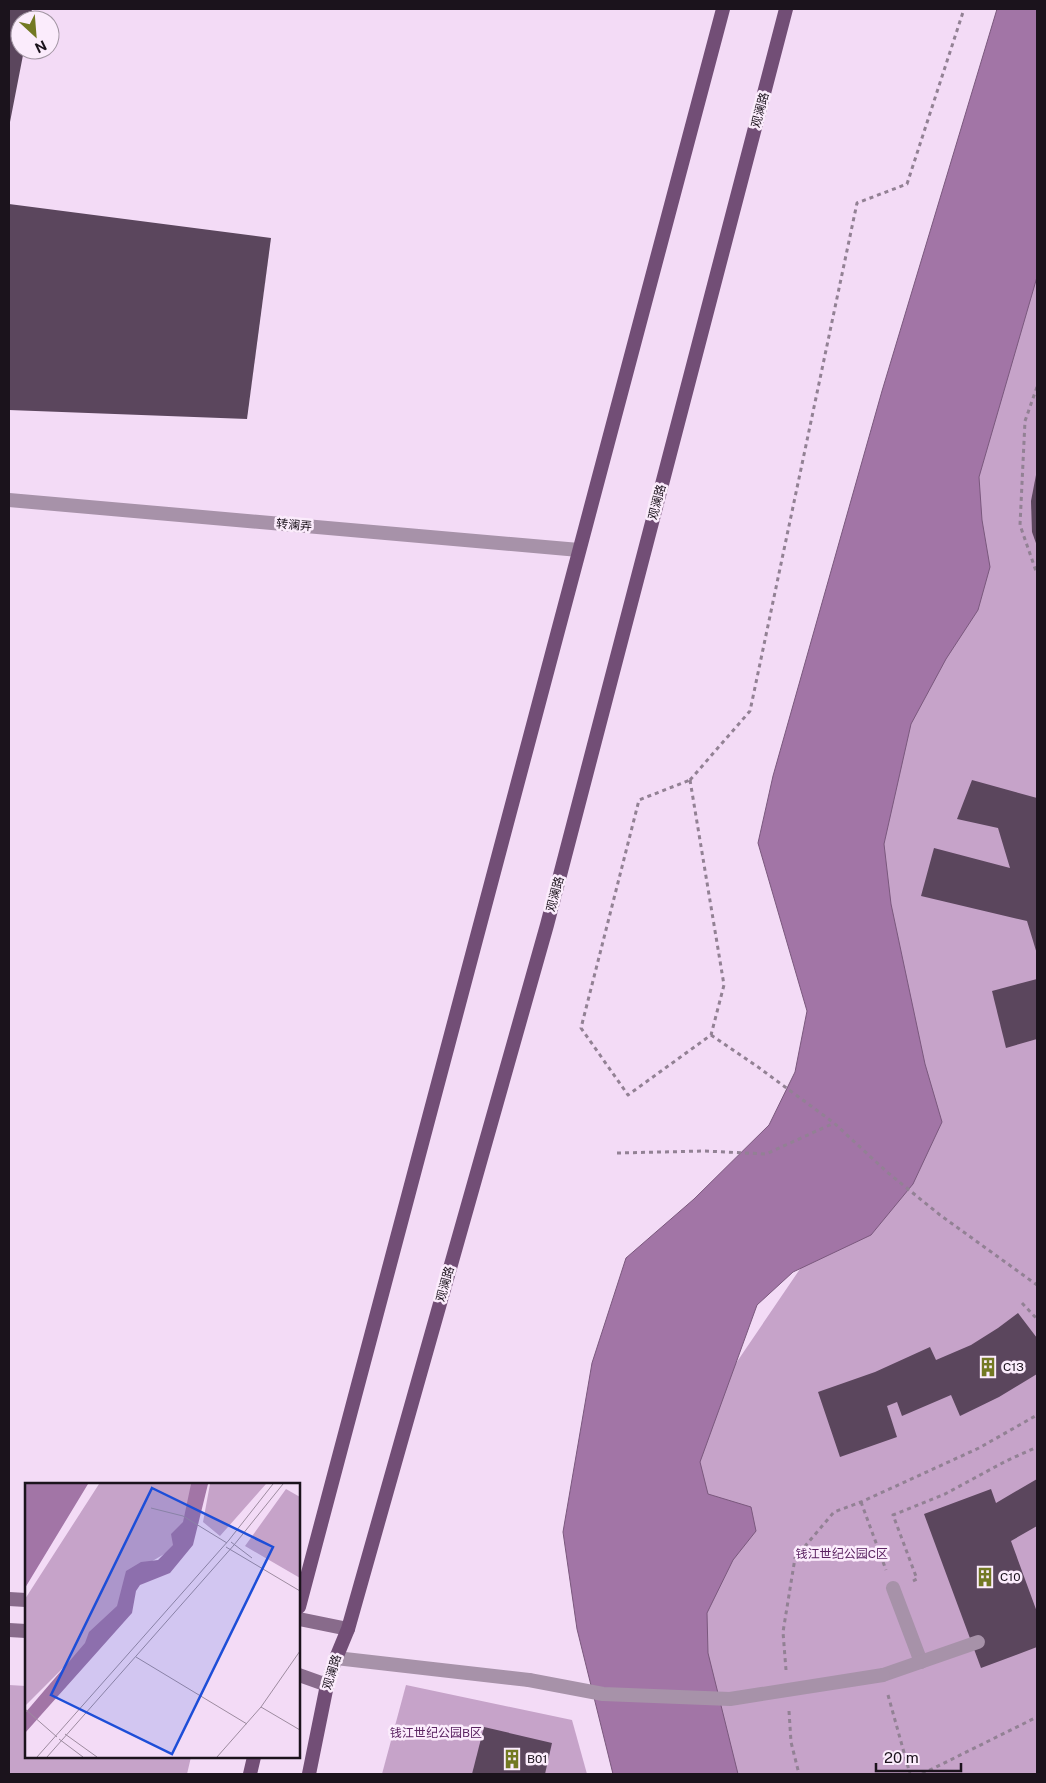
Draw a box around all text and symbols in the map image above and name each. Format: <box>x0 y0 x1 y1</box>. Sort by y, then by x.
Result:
north arrow <box>10 10 60 60</box>
text: N <box>32 37 49 56</box>
street label: 观澜路 <box>749 91 771 129</box>
street label: 观澜路 <box>646 483 668 521</box>
street label: 转澜弄 <box>275 516 313 534</box>
street label: 观澜路 <box>544 875 566 913</box>
street label: 观澜路 <box>433 1265 457 1303</box>
building icon: C13 <box>977 1356 999 1378</box>
place label: C13 <box>1003 1360 1024 1374</box>
inset map <box>25 1483 300 1758</box>
park label: 钱江世纪公园C区 <box>796 1547 888 1561</box>
building icon: C10 <box>974 1566 996 1588</box>
place label: C10 <box>1000 1570 1021 1584</box>
street label: 观澜路 <box>320 1653 344 1691</box>
park label: 钱江世纪公园B区 <box>390 1726 482 1740</box>
scale bar <box>876 1740 961 1772</box>
building icon: B01 <box>501 1748 523 1770</box>
text: 20 m <box>884 1749 919 1766</box>
place label: B01 <box>527 1752 547 1766</box>

